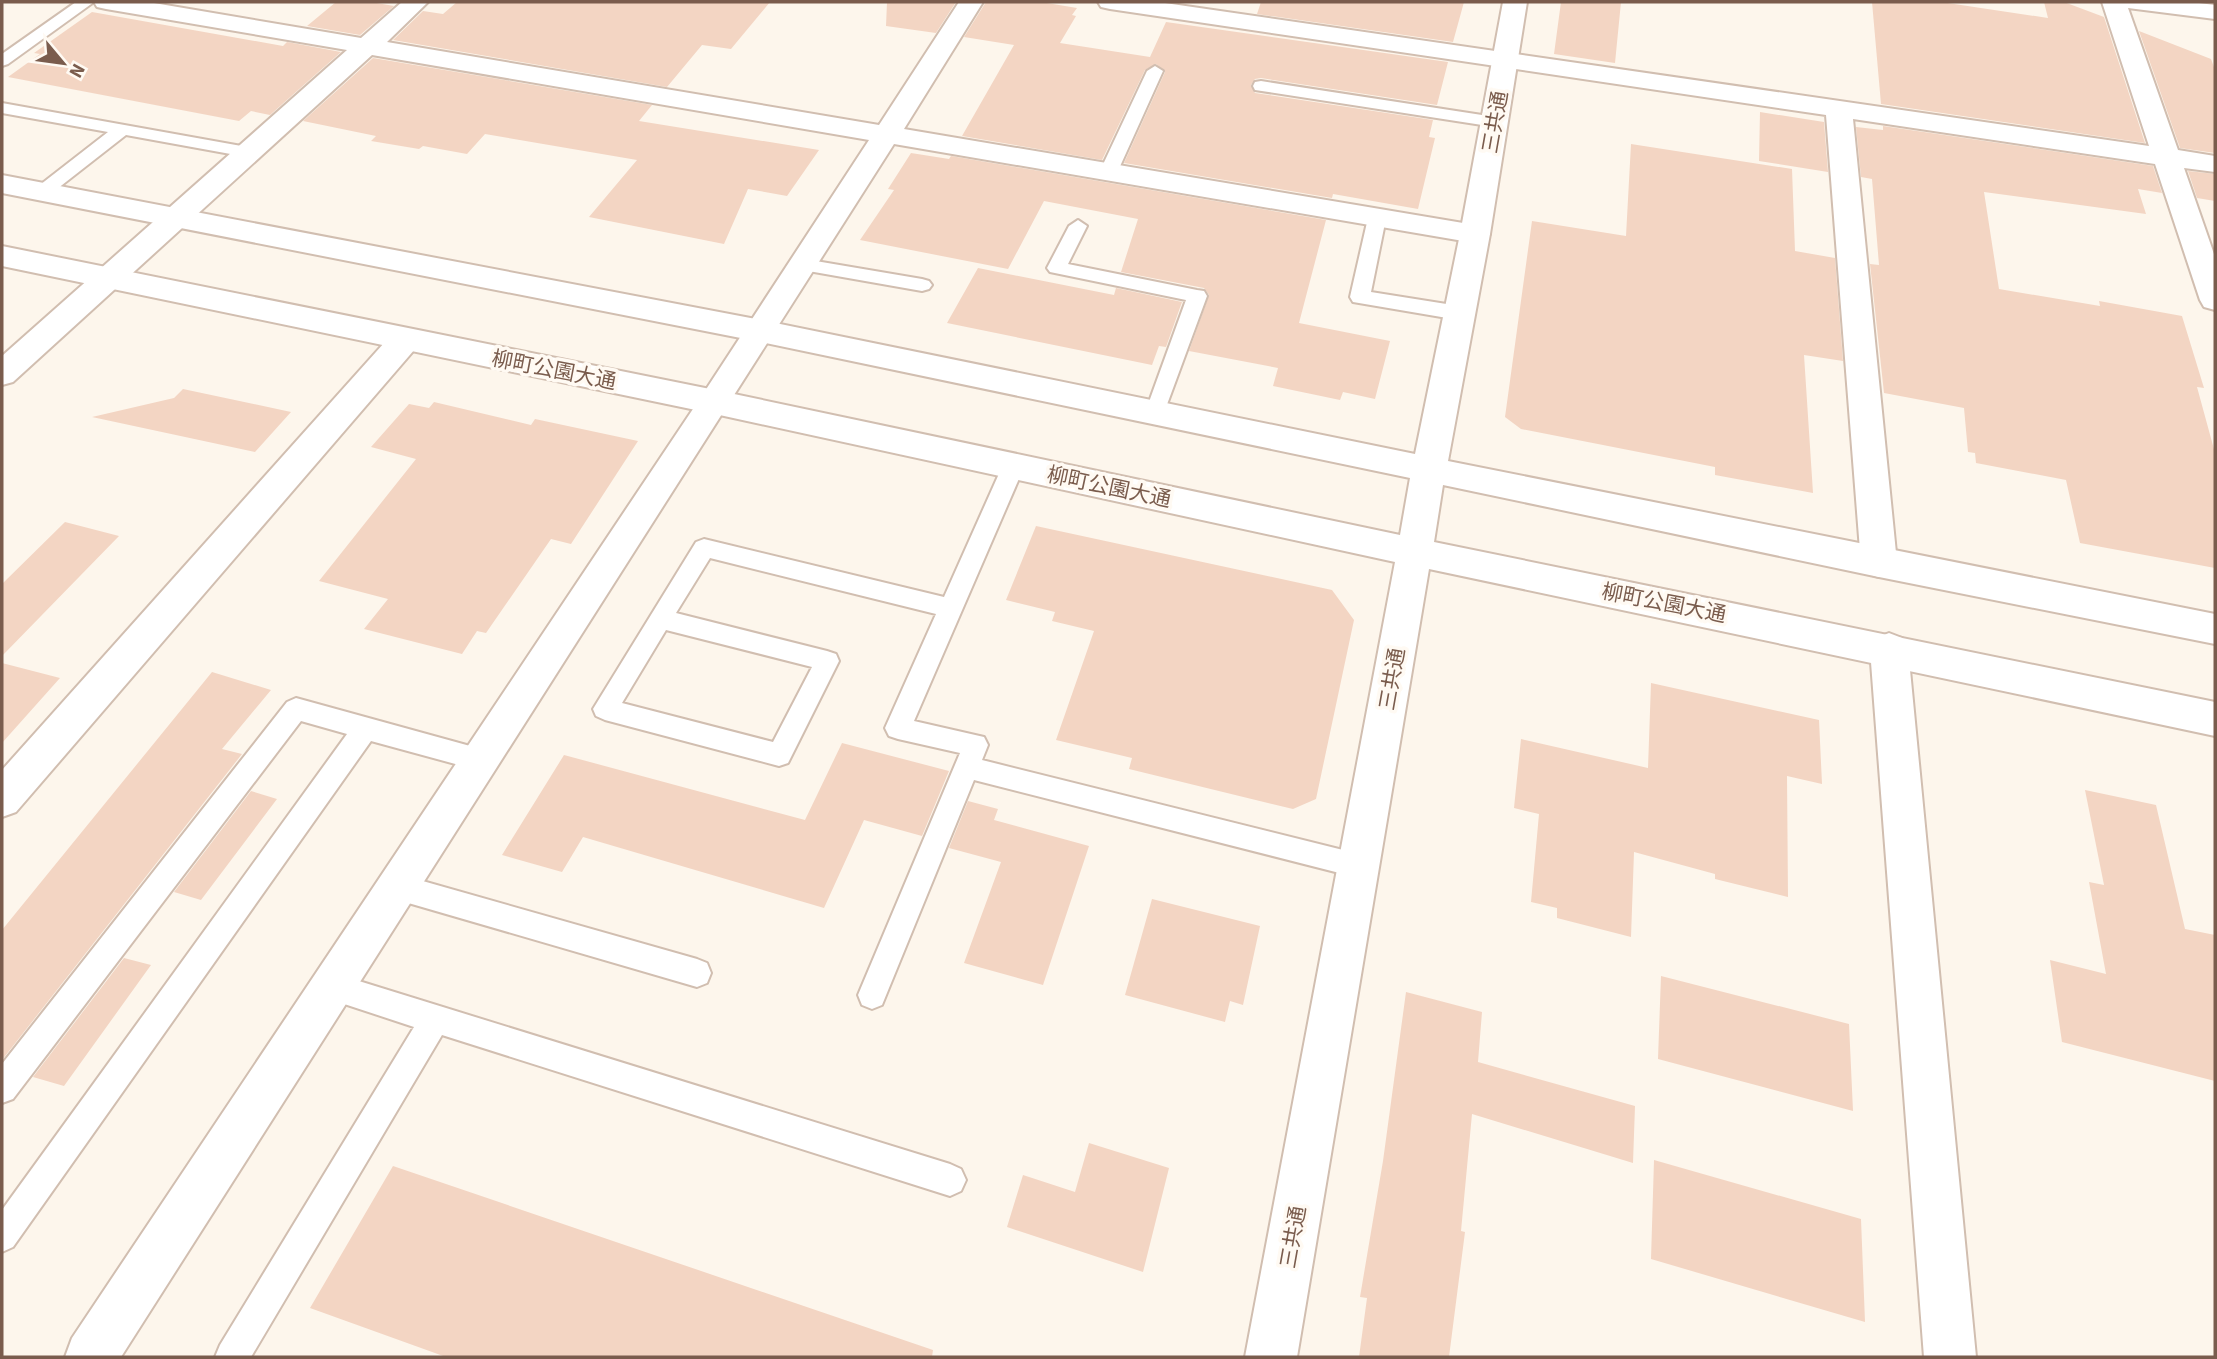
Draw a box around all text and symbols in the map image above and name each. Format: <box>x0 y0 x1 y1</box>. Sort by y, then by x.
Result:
north arrow <box>28 28 98 98</box>
text: N <box>62 58 91 83</box>
street label: 三共通 <box>1475 88 1515 156</box>
street label: 柳町公園大通 <box>489 343 619 397</box>
street label: 柳町公園大通 <box>1044 459 1174 515</box>
street label: 柳町公園大通 <box>1599 576 1729 630</box>
street label: 三共通 <box>1372 645 1412 713</box>
street label: 三共通 <box>1273 1203 1313 1271</box>

